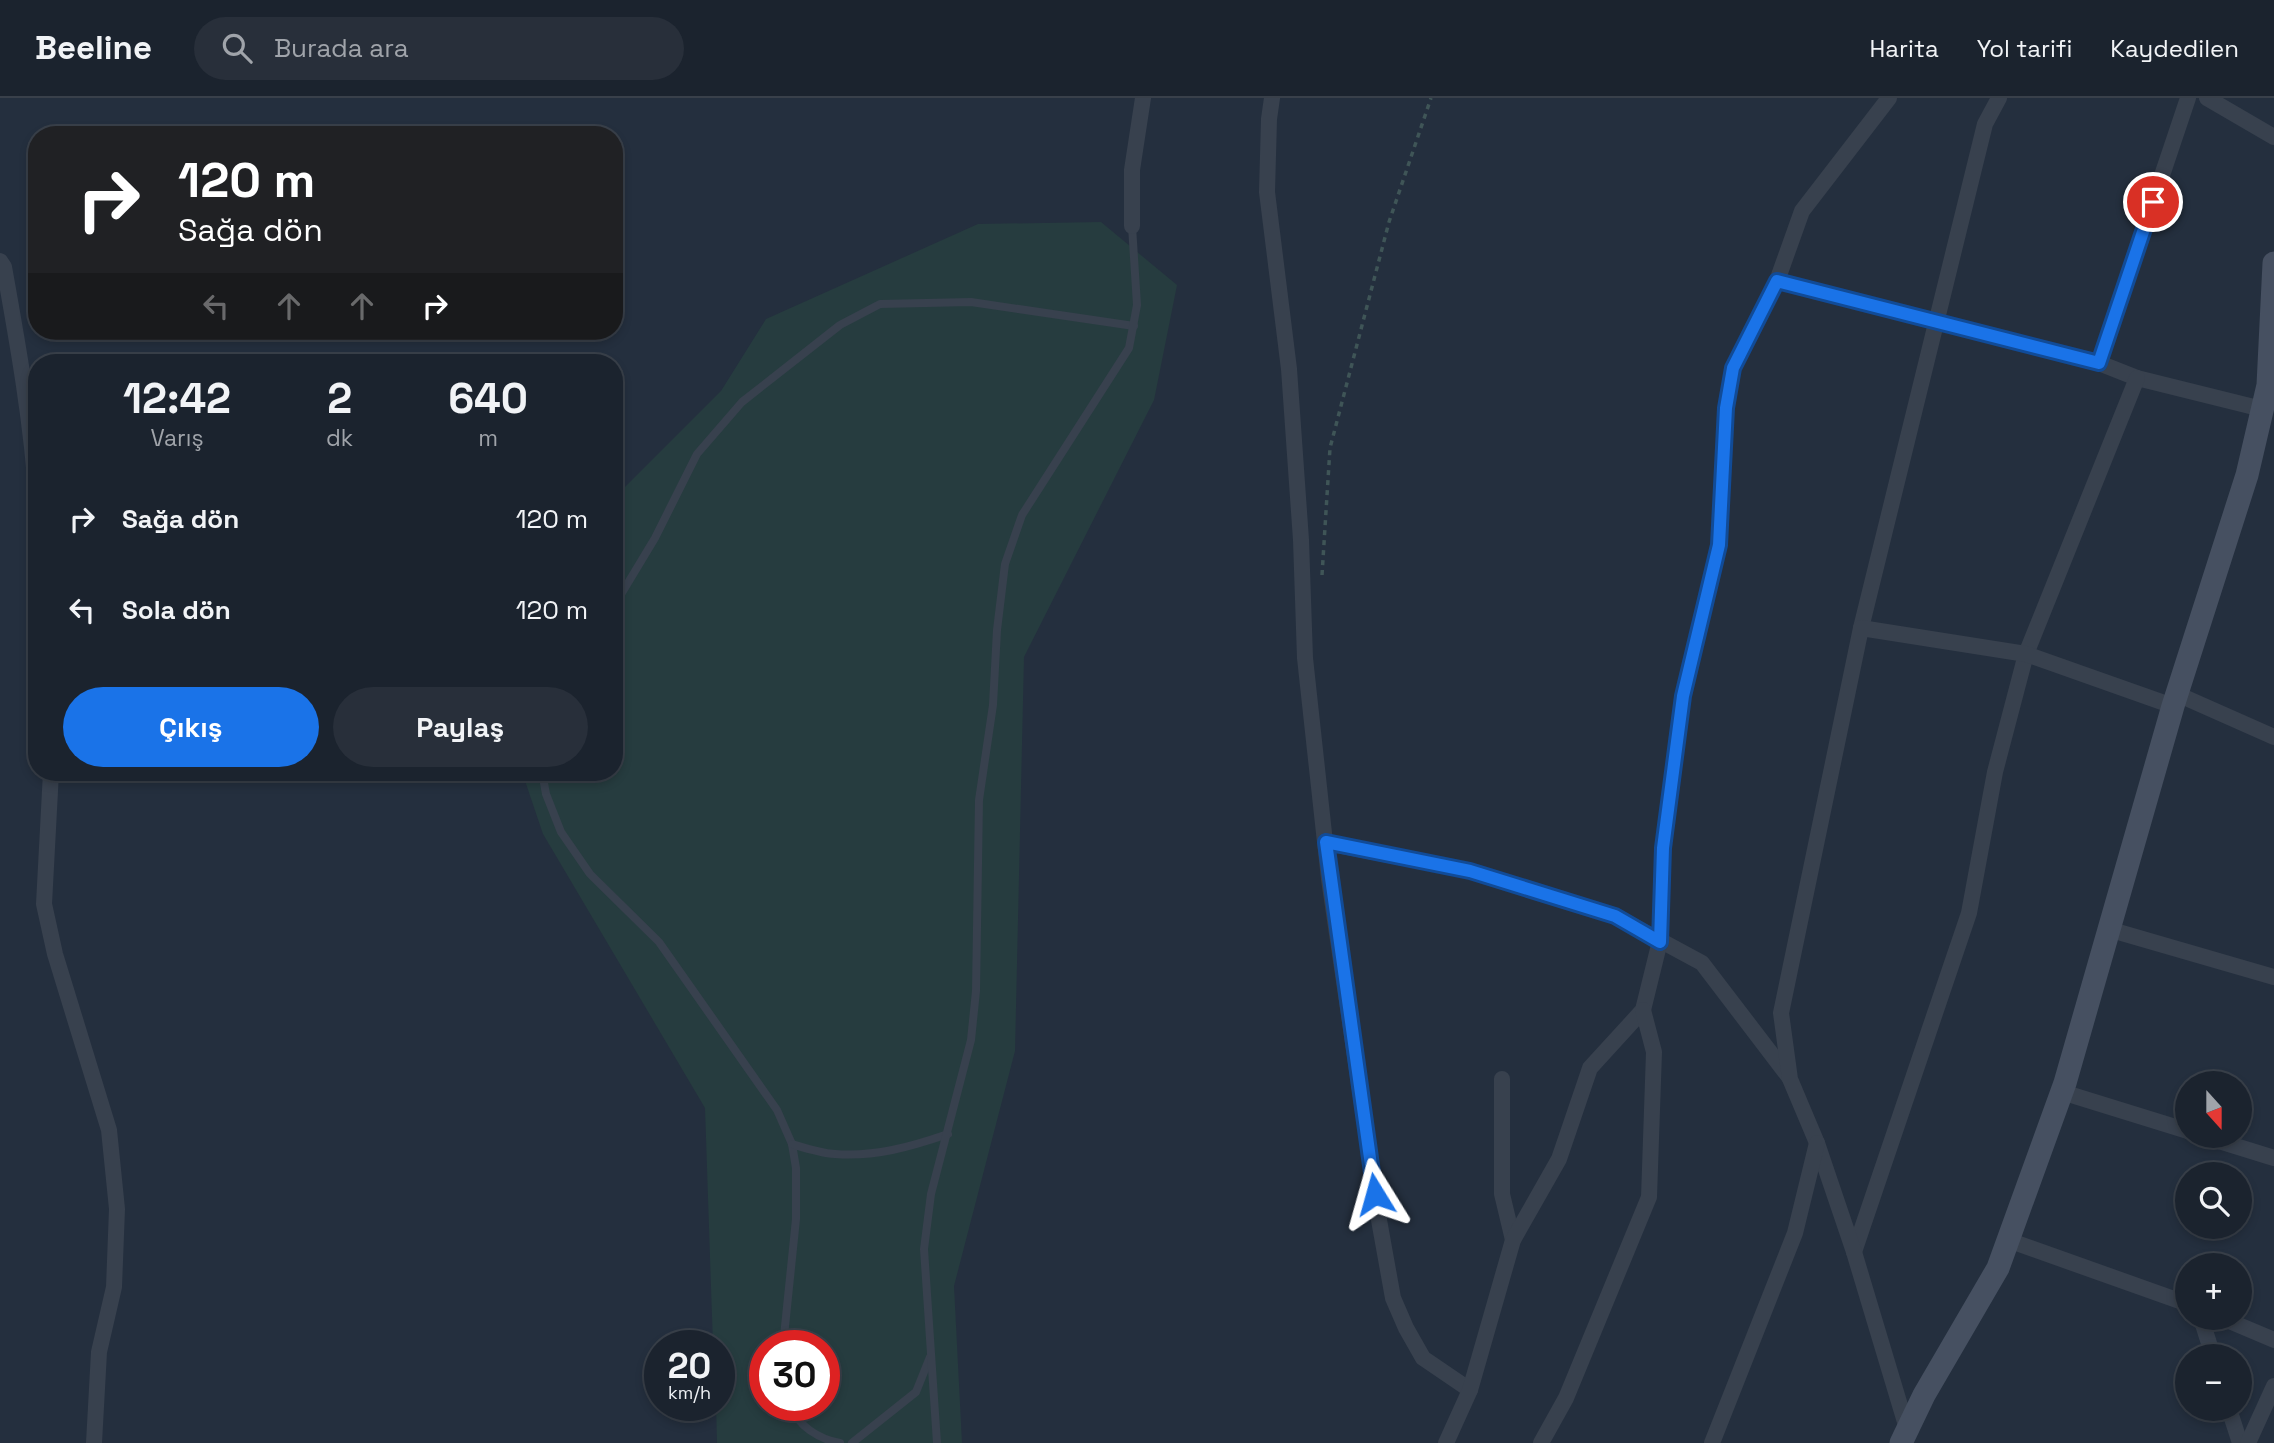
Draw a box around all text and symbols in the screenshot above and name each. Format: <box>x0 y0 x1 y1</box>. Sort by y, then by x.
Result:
search box <box>194 17 684 80</box>
text: Beeline <box>35 27 152 69</box>
icon: search <box>218 29 256 67</box>
text: Burada ara <box>274 31 409 65</box>
text: Harita <box>1869 33 1939 64</box>
text: Yol tarifi <box>1977 33 2072 64</box>
text: Kaydedilen <box>2110 33 2239 64</box>
text: 120 m <box>178 149 315 211</box>
icon: right <box>63 154 154 245</box>
pin <box>2123 172 2183 232</box>
icon: arrive <box>2134 183 2172 221</box>
text: Sağa dön <box>178 210 323 250</box>
icon: left <box>197 287 235 325</box>
icon: ahead <box>270 287 308 325</box>
icon: ahead <box>343 287 381 325</box>
icon: right <box>416 287 454 325</box>
text: 12:42 <box>123 372 231 425</box>
text: 2 <box>327 372 352 425</box>
text: 640 <box>448 372 528 425</box>
text: Varış <box>150 423 204 453</box>
text: dk <box>326 423 353 453</box>
text: m <box>478 423 498 453</box>
icon: right <box>63 500 101 538</box>
text: Sağa dön <box>122 502 239 536</box>
text: 120 m <box>516 502 588 536</box>
icon: left <box>63 591 101 629</box>
text: Sola dön <box>122 593 231 627</box>
text: 120 m <box>516 593 588 627</box>
button: Çıkış <box>63 687 319 767</box>
button: Paylaş <box>333 687 588 767</box>
north arrow <box>2175 1071 2252 1148</box>
map controls <box>2175 1071 2252 1421</box>
position arrow <box>1338 1157 1412 1231</box>
button: search <box>2175 1162 2252 1239</box>
button: + <box>2175 1253 2252 1330</box>
speed limit sign: 30 <box>749 1330 840 1421</box>
text: 20 <box>668 1344 711 1388</box>
button: − <box>2175 1344 2252 1421</box>
text: km/h <box>668 1381 711 1404</box>

